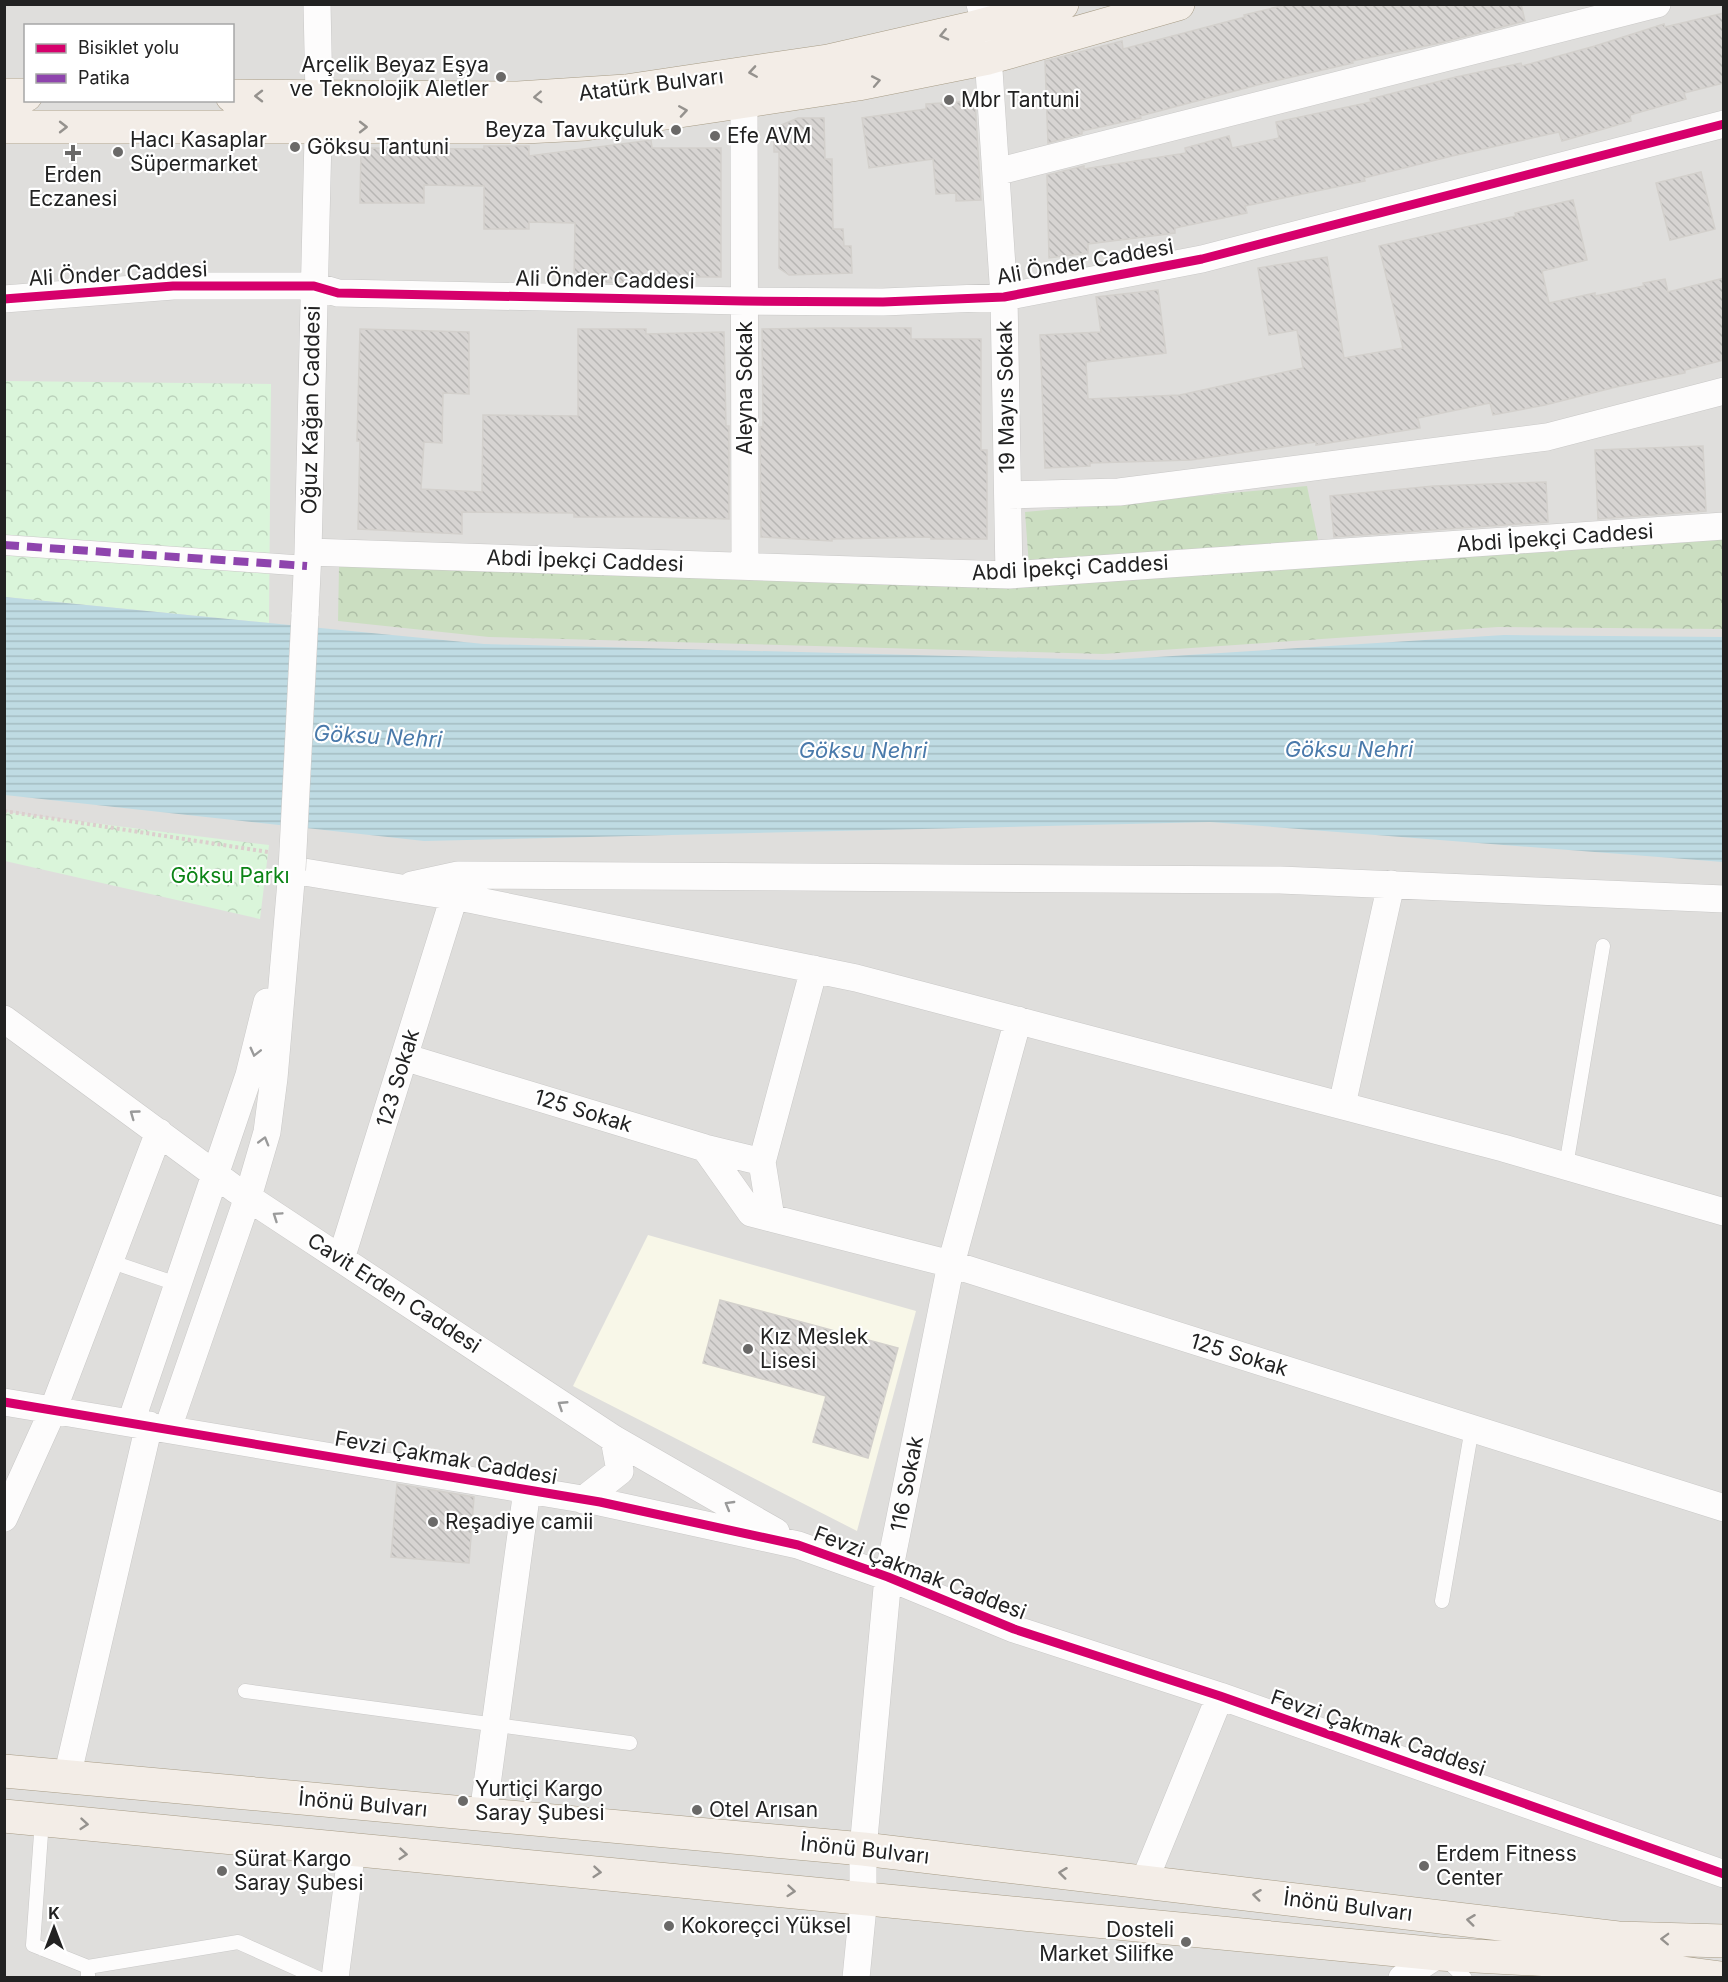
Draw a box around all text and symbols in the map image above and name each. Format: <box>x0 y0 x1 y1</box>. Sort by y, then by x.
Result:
legend <box>24 24 234 102</box>
one-way arrow <box>939 27 949 40</box>
text: Bisiklet yolu <box>78 37 179 58</box>
place label: Arçelik Beyaz Eşya ve Teknolojik Aletler <box>290 52 489 101</box>
street label: Atatürk Bulvarı <box>577 63 725 106</box>
one-way arrow <box>748 66 757 78</box>
text: Patika <box>78 67 130 88</box>
marker: Arçelik Beyaz Eşya ve Teknolojik Aletler <box>494 70 508 84</box>
one-way arrow <box>870 75 880 88</box>
place label: Mbr Tantuni <box>961 87 1080 112</box>
one-way arrow <box>255 90 264 102</box>
one-way arrow <box>534 90 543 103</box>
marker: Mbr Tantuni <box>942 93 956 107</box>
one-way arrow <box>678 105 688 117</box>
place label: Beyza Tavukçuluk <box>485 117 664 142</box>
one-way arrow <box>59 121 68 133</box>
one-way arrow <box>359 121 368 133</box>
marker: Beyza Tavukçuluk <box>669 123 683 137</box>
place label: Efe AVM <box>727 123 811 148</box>
place label: Hacı Kasaplar Süpermarket <box>130 127 267 176</box>
marker: Efe AVM <box>708 129 722 143</box>
place label: Göksu Tantuni <box>307 134 449 159</box>
marker: Göksu Tantuni <box>288 140 302 154</box>
marker: Hacı Kasaplar Süpermarket <box>111 145 125 159</box>
marker: Erden Eczanesi <box>66 146 80 160</box>
place label: Erden Eczanesi <box>29 162 117 211</box>
street label: Ali Önder Caddesi <box>994 234 1175 289</box>
street label: Ali Önder Caddesi <box>28 256 208 291</box>
street label: Ali Önder Caddesi <box>515 265 695 294</box>
street label: Oğuz Kağan Caddesi <box>296 305 325 515</box>
street label: Aleyna Sokak <box>732 320 757 455</box>
street label: 19 Mayıs Sokak <box>992 320 1019 474</box>
street label: Abdi İpekçi Caddesi <box>1456 517 1654 557</box>
street label: Abdi İpekçi Caddesi <box>486 544 684 576</box>
street label: Abdi İpekçi Caddesi <box>971 549 1169 585</box>
water label: Göksu Nehri <box>313 720 444 752</box>
water label: Göksu Nehri <box>1285 736 1414 762</box>
water label: Göksu Nehri <box>799 737 928 763</box>
park label: Göksu Parkı <box>170 863 290 888</box>
street label: 123 Sokak <box>371 1025 424 1130</box>
one-way arrow <box>250 1046 262 1056</box>
street label: 125 Sokak <box>531 1084 636 1137</box>
one-way arrow <box>129 1110 140 1121</box>
one-way arrow <box>257 1136 269 1147</box>
one-way arrow <box>272 1212 283 1223</box>
street label: Cavit Erden Caddesi <box>303 1227 486 1358</box>
place label: Kız Meslek Lisesi <box>760 1324 869 1373</box>
street label: 125 Sokak <box>1187 1328 1292 1381</box>
marker: Kız Meslek Lisesi <box>741 1342 755 1356</box>
one-way arrow <box>558 1400 568 1412</box>
street label: Fevzi Çakmak Caddesi <box>333 1426 559 1489</box>
street label: 116 Sokak <box>885 1433 928 1534</box>
one-way arrow <box>725 1501 735 1512</box>
place label: Reşadiye camii <box>445 1509 593 1534</box>
marker: Reşadiye camii <box>426 1515 440 1529</box>
street label: Fevzi Çakmak Caddesi <box>811 1520 1030 1625</box>
street label: Fevzi Çakmak Caddesi <box>1268 1684 1489 1781</box>
place label: Yurtiçi Kargo Saray Şubesi <box>475 1776 605 1825</box>
street label: İnönü Bulvarı <box>297 1784 429 1822</box>
marker: Yurtiçi Kargo Saray Şubesi <box>456 1794 470 1808</box>
place label: Otel Arısan <box>709 1797 818 1822</box>
marker: Otel Arısan <box>690 1803 704 1817</box>
one-way arrow <box>79 1817 88 1830</box>
street label: İnönü Bulvarı <box>799 1829 931 1869</box>
place label: Erdem Fitness Center <box>1436 1841 1577 1890</box>
place label: Sürat Kargo Saray Şubesi <box>234 1846 364 1895</box>
one-way arrow <box>399 1847 408 1860</box>
marker: Erdem Fitness Center <box>1417 1859 1431 1873</box>
marker: Sürat Kargo Saray Şubesi <box>215 1864 229 1878</box>
one-way arrow <box>593 1865 602 1878</box>
one-way arrow <box>1058 1867 1067 1879</box>
one-way arrow <box>787 1884 796 1897</box>
street label: İnönü Bulvarı <box>1282 1884 1414 1926</box>
one-way arrow <box>1252 1889 1261 1902</box>
north arrow <box>24 1898 84 1958</box>
text: K <box>48 1903 60 1923</box>
place label: Kokoreçci Yüksel <box>681 1913 851 1938</box>
one-way arrow <box>1467 1915 1476 1927</box>
place label: Dosteli Market Silifke <box>1039 1917 1174 1966</box>
marker: Kokoreçci Yüksel <box>662 1919 676 1933</box>
one-way arrow <box>1661 1933 1670 1946</box>
marker: Dosteli Market Silifke <box>1179 1935 1193 1949</box>

